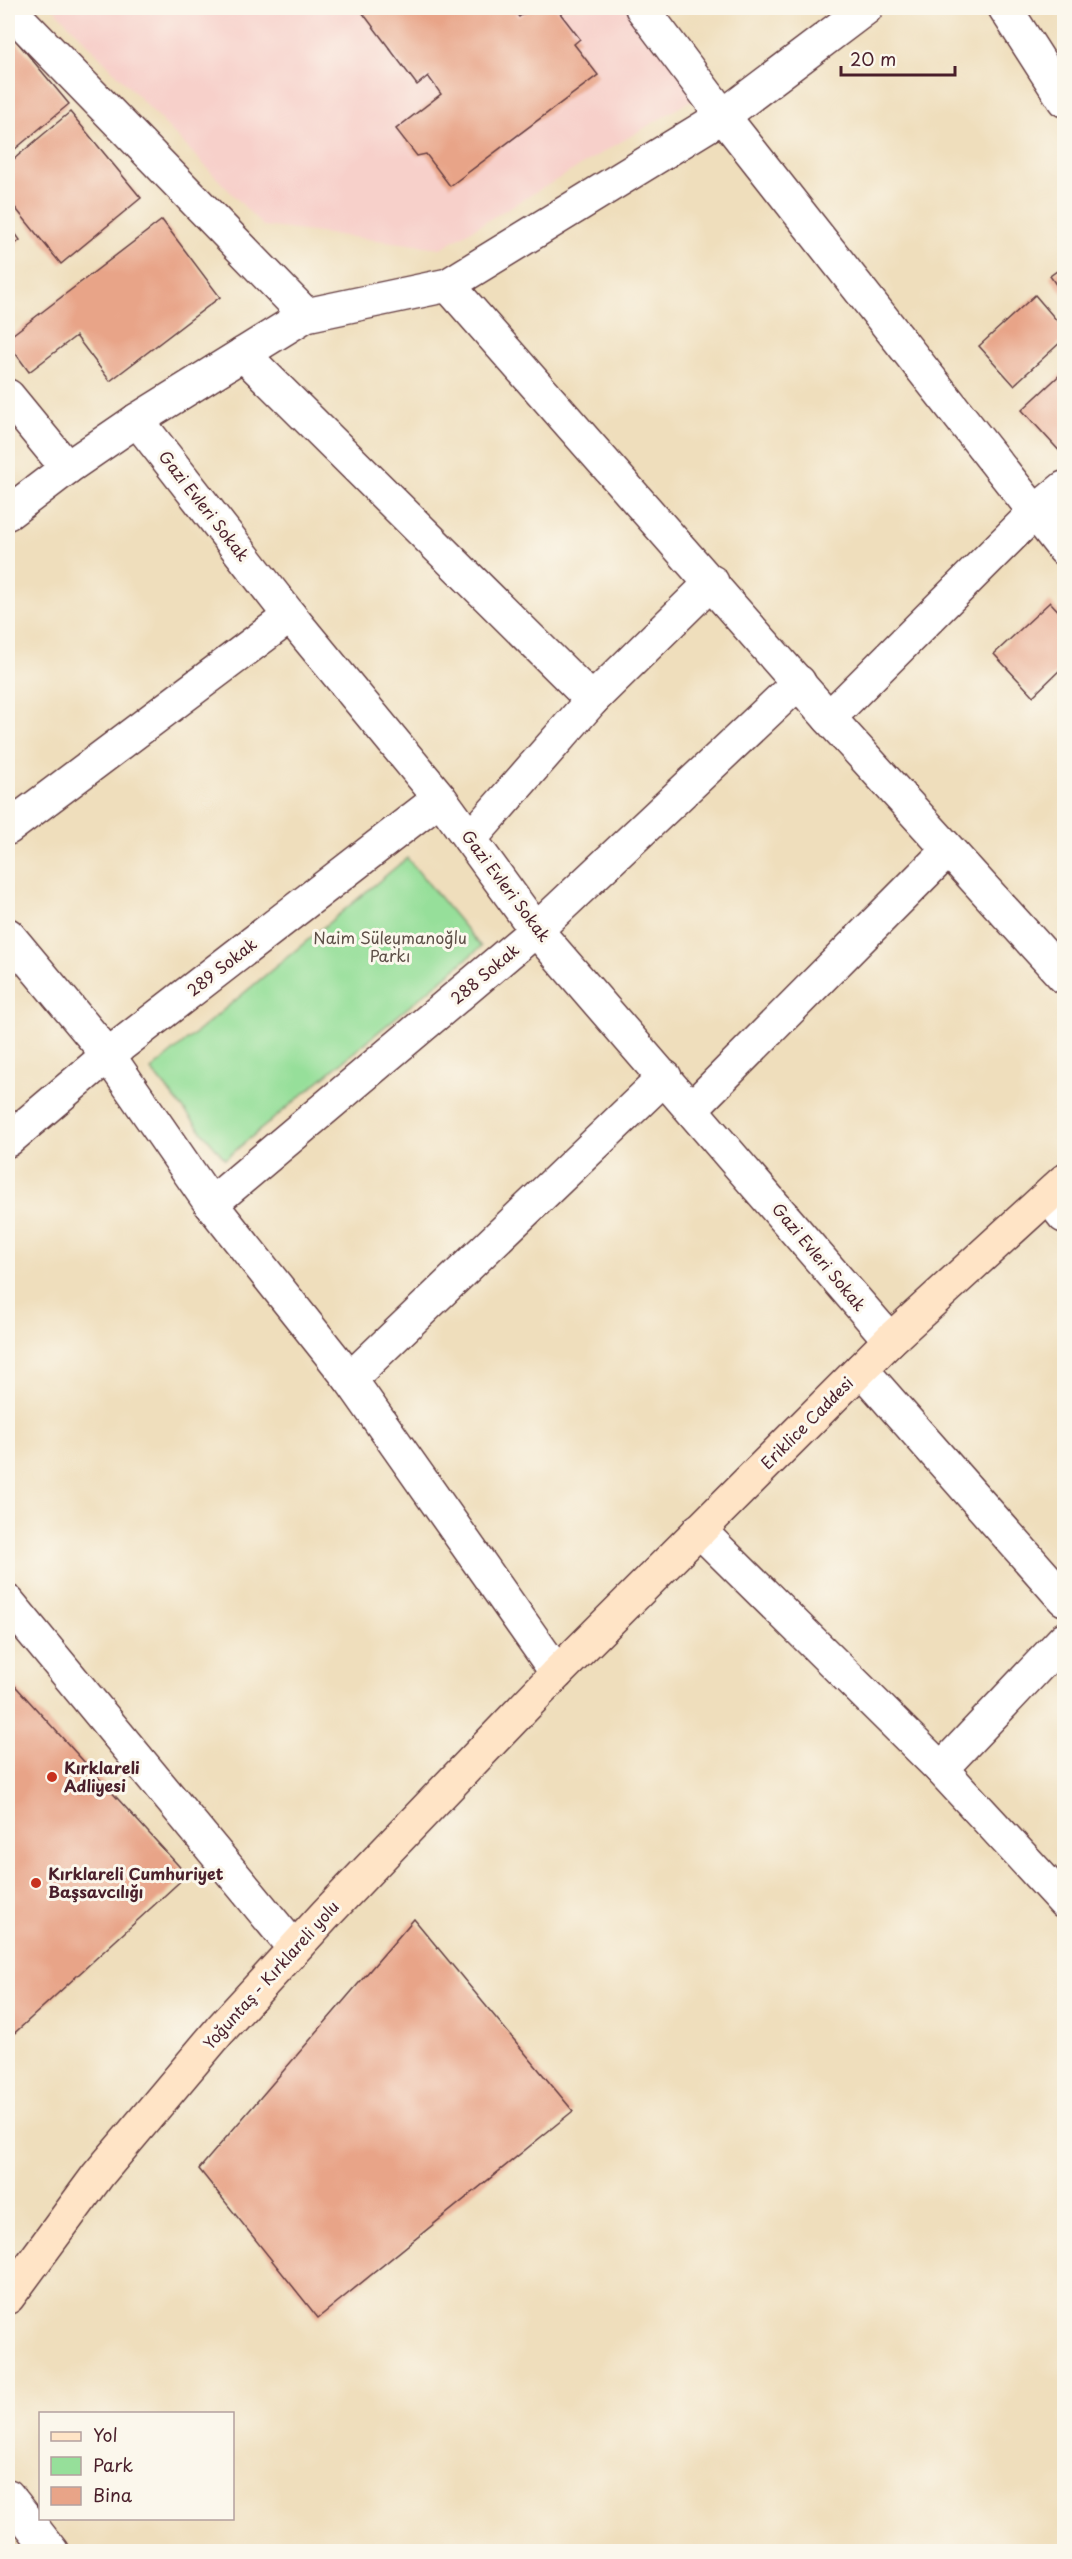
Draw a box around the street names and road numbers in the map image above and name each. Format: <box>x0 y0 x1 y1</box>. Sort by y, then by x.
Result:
street label: Gazi Evleri Sokak <box>154 445 256 566</box>
street label: Gazi Evleri Sokak <box>457 824 557 946</box>
street label: 289 Sokak <box>181 931 261 1001</box>
street label: 288 Sokak <box>445 937 524 1009</box>
street label: Gazi Evleri Sokak <box>767 1197 872 1316</box>
street label: Eriklice Caddesi <box>755 1371 858 1474</box>
street label: Yoğuntaş - Kırklareli yolu <box>197 1895 344 2054</box>

